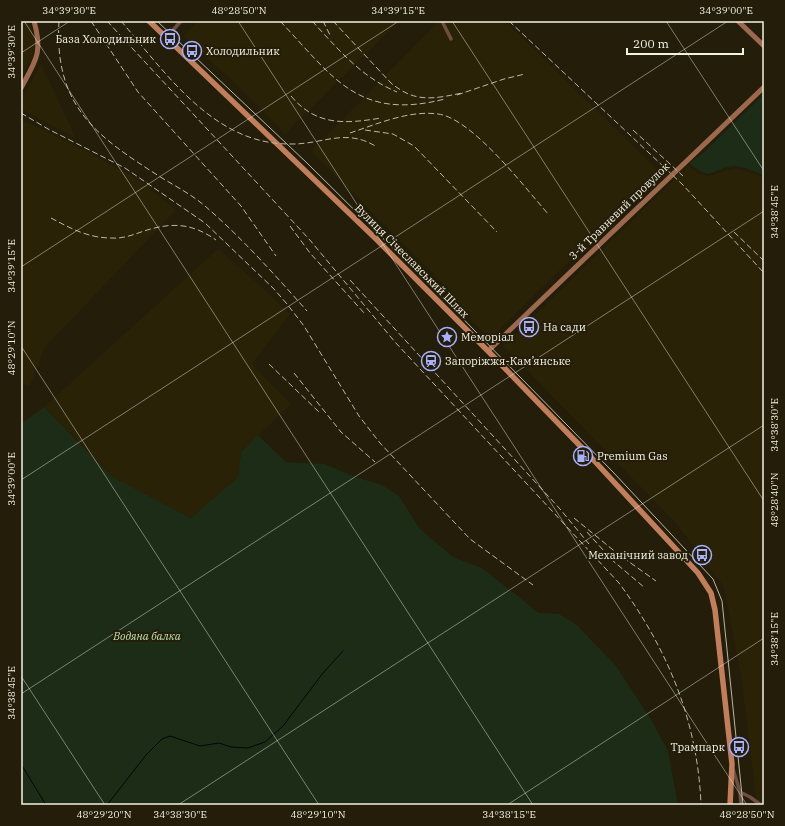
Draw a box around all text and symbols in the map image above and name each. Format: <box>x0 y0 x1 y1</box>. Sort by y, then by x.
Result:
text: 34°39'30"E <box>42 4 96 17</box>
text: 48°28'50"N <box>212 4 267 17</box>
text: 34°39'15"E <box>371 4 425 17</box>
text: 34°39'00"E <box>699 4 753 17</box>
text: 34°39'30"E <box>5 25 18 79</box>
bus stop icon: База Холодильник <box>159 28 181 50</box>
scale bar <box>627 30 743 56</box>
place label: База Холодильник <box>56 32 157 46</box>
text: 200 m <box>633 36 669 51</box>
bus stop icon: Холодильник <box>181 40 203 62</box>
place label: Холодильник <box>206 44 280 58</box>
street label: 3-й Травневий провулок <box>566 159 672 263</box>
text: 34°38'45"E <box>768 185 781 239</box>
street label: Вулиця Січеславський Шлях <box>352 201 472 321</box>
text: 34°39'15"E <box>5 239 18 293</box>
bus stop icon: На сади <box>518 316 540 338</box>
text: 48°29'10"N <box>5 320 18 376</box>
place label: На сади <box>543 320 586 334</box>
place icon: Меморіал <box>436 326 458 348</box>
place label: Меморіал <box>461 330 514 344</box>
station icon: Запоріжжя-Кам’янське <box>420 350 442 372</box>
place label: Запоріжжя-Кам’янське <box>445 354 571 368</box>
text: 34°38'30"E <box>768 398 781 452</box>
fuel station icon: Premium Gas <box>572 445 594 467</box>
place label: Premium Gas <box>597 449 668 463</box>
text: 34°39'00"E <box>5 452 18 506</box>
text: 48°28'40"N <box>768 472 781 528</box>
bus stop icon: Механічний завод <box>691 544 713 566</box>
place label: Механічний завод <box>588 548 688 562</box>
text: 34°38'15"E <box>768 612 781 666</box>
park label: Водяна балка <box>112 629 181 643</box>
text: 34°38'45"E <box>5 666 18 720</box>
bus stop icon: Трампарк <box>728 736 750 758</box>
place label: Трампарк <box>671 740 726 754</box>
text: 48°29'20"N <box>77 808 132 821</box>
text: 34°38'30"E <box>153 808 207 821</box>
text: 48°29'10"N <box>291 808 346 821</box>
text: 34°38'15"E <box>482 808 536 821</box>
text: 48°28'50"N <box>720 808 775 821</box>

